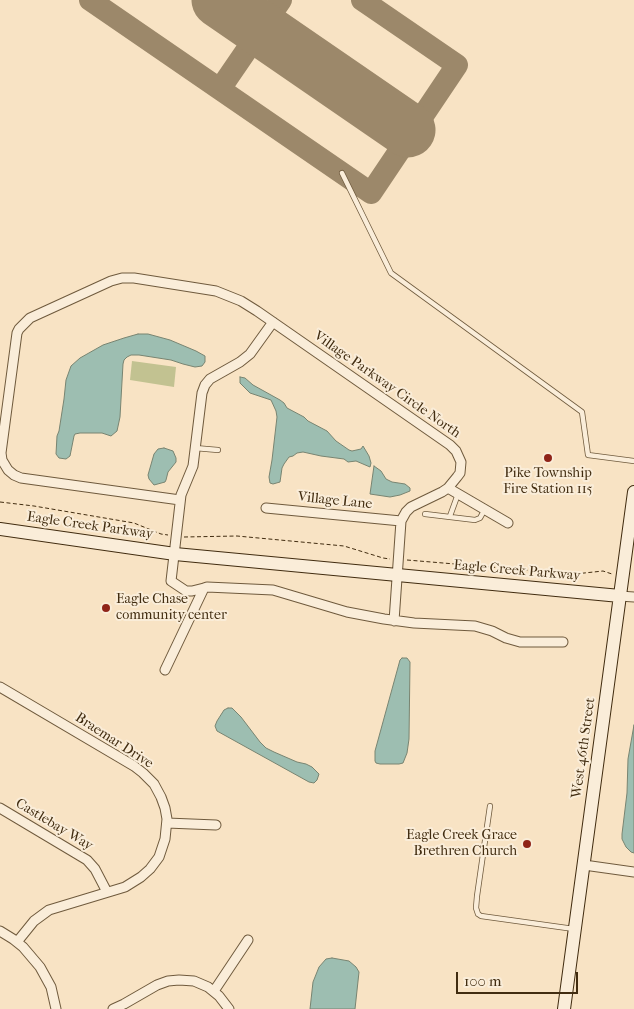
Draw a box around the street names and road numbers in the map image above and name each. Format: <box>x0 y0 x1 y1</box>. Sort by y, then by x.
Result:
street label: Village Parkway Circle North <box>310 328 464 442</box>
street label: Village Lane <box>297 489 373 513</box>
street label: Eagle Creek Parkway <box>26 509 154 543</box>
street label: Eagle Creek Parkway <box>453 557 581 585</box>
street label: West 46th Street <box>569 697 599 799</box>
street label: Braemar Drive <box>72 710 156 772</box>
street label: Castlebay Way <box>12 795 96 855</box>

